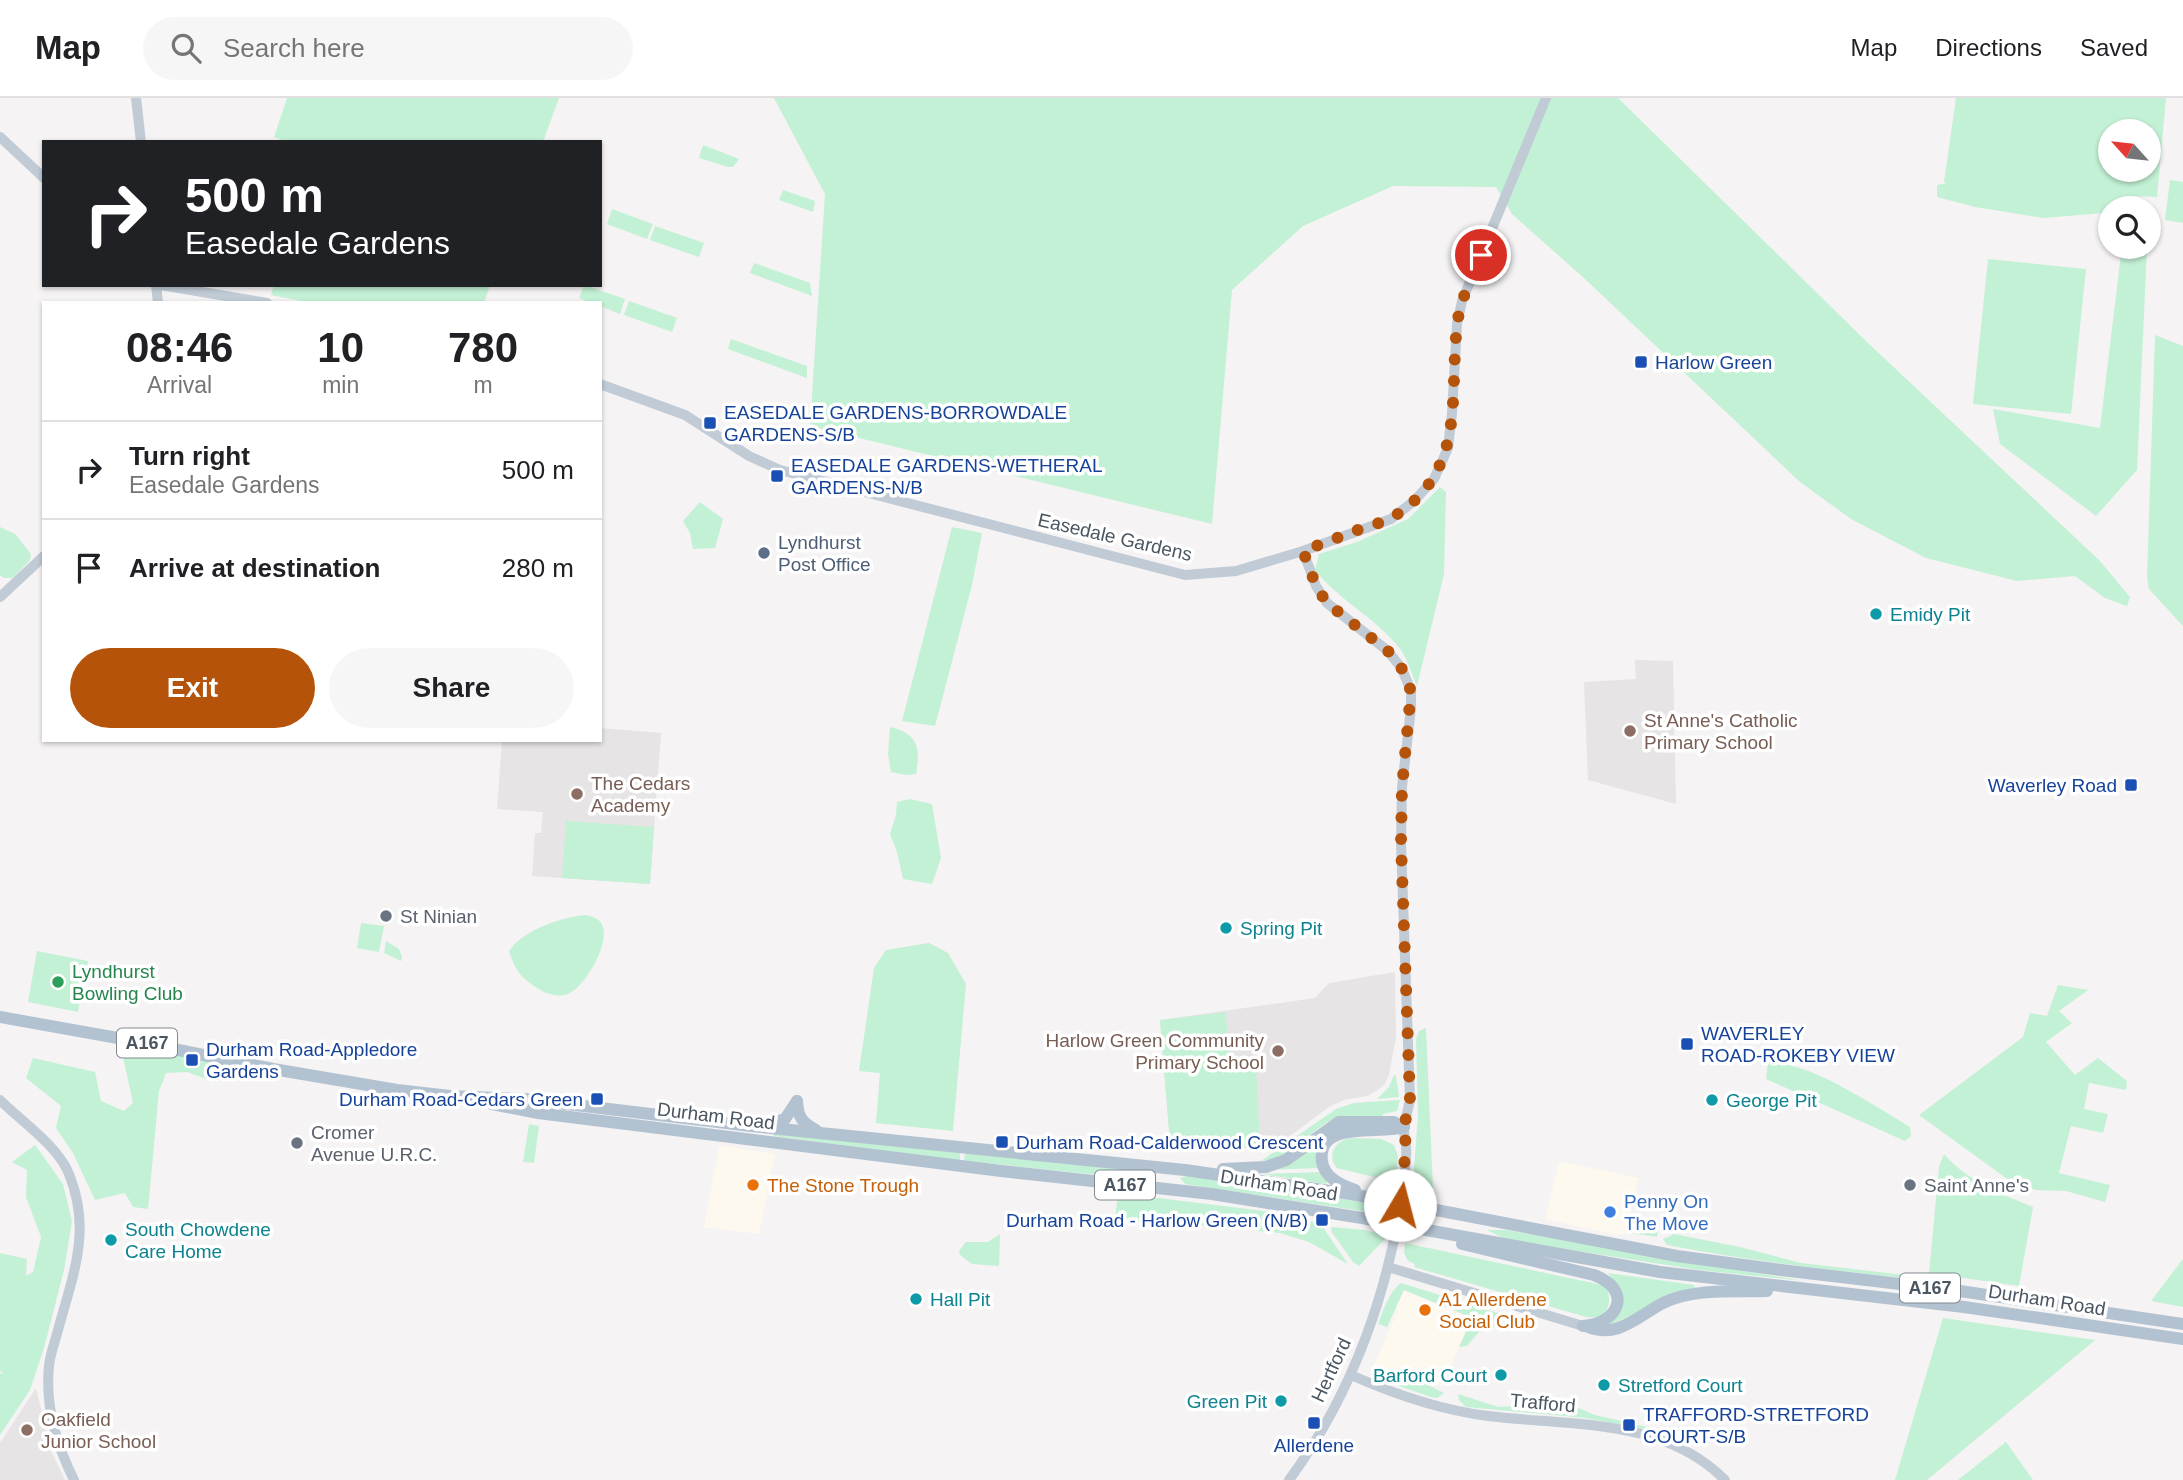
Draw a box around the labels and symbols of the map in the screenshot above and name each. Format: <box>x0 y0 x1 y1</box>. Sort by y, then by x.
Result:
north arrow <box>2098 119 2161 182</box>
pin <box>1451 225 1511 285</box>
place label: Harlow Green <box>1655 352 1772 373</box>
marker: Harlow Green <box>1633 354 1649 370</box>
place label: EASEDALE GARDENS-BORROWDALE GARDENS-S/B <box>724 402 1067 445</box>
marker: EASEDALE GARDENS-BORROWDALE GARDENS-S/B <box>702 415 718 431</box>
place label: EASEDALE GARDENS-WETHERAL GARDENS-N/B <box>791 455 1102 498</box>
marker: EASEDALE GARDENS-WETHERAL GARDENS-N/B <box>769 468 785 484</box>
street label: Easedale Gardens <box>1036 509 1194 565</box>
place label: Lyndhurst Post Office <box>778 532 871 575</box>
marker: Lyndhurst Post Office <box>756 545 772 561</box>
place label: Emidy Pit <box>1890 604 1971 625</box>
marker: Emidy Pit <box>1868 606 1884 622</box>
place label: St Anne's Catholic Primary School <box>1644 710 1798 753</box>
marker: St Anne's Catholic Primary School <box>1622 723 1638 739</box>
place label: The Cedars Academy <box>591 773 690 816</box>
place label: Waverley Road <box>1988 775 2117 796</box>
marker: Waverley Road <box>2123 777 2139 793</box>
marker: The Cedars Academy <box>569 786 585 802</box>
place label: St Ninian <box>400 906 477 927</box>
marker: St Ninian <box>378 908 394 924</box>
place label: Spring Pit <box>1240 918 1323 939</box>
marker: Spring Pit <box>1218 920 1234 936</box>
place label: Lyndhurst Bowling Club <box>72 961 183 1004</box>
marker: Lyndhurst Bowling Club <box>50 974 66 990</box>
place label: WAVERLEY ROAD-ROKEBY VIEW <box>1701 1023 1895 1066</box>
road number: A167 <box>117 1028 177 1058</box>
place label: Harlow Green Community Primary School <box>1045 1030 1264 1073</box>
marker: WAVERLEY ROAD-ROKEBY VIEW <box>1679 1036 1695 1052</box>
place label: Durham Road-Appledore Gardens <box>206 1039 417 1082</box>
marker: Harlow Green Community Primary School <box>1270 1043 1286 1059</box>
marker: Durham Road-Appledore Gardens <box>184 1052 200 1068</box>
place label: Durham Road-Cedars Green <box>339 1089 583 1110</box>
place label: George Pit <box>1726 1090 1818 1111</box>
marker: Durham Road-Cedars Green <box>589 1091 605 1107</box>
marker: George Pit <box>1704 1092 1720 1108</box>
street label: Durham Road <box>656 1098 776 1134</box>
place label: Cromer Avenue U.R.C. <box>311 1122 437 1165</box>
place label: Durham Road-Calderwood Crescent <box>1016 1132 1324 1153</box>
marker: Durham Road-Calderwood Crescent <box>994 1134 1010 1150</box>
marker: Cromer Avenue U.R.C. <box>289 1135 305 1151</box>
street label: Durham Road <box>1219 1165 1339 1205</box>
position arrow <box>1363 1168 1437 1242</box>
road number: A167 <box>1095 1170 1155 1200</box>
place label: The Stone Trough <box>767 1175 919 1196</box>
place label: Saint Anne's <box>1924 1175 2029 1196</box>
marker: The Stone Trough <box>745 1177 761 1193</box>
marker: Saint Anne's <box>1902 1177 1918 1193</box>
place label: Penny On The Move <box>1624 1191 1709 1234</box>
marker: Penny On The Move <box>1602 1204 1618 1220</box>
place label: Durham Road - Harlow Green (N/B) <box>1006 1210 1308 1231</box>
marker: Durham Road - Harlow Green (N/B) <box>1314 1212 1330 1228</box>
place label: South Chowdene Care Home <box>125 1219 271 1262</box>
marker: South Chowdene Care Home <box>103 1232 119 1248</box>
road number: A167 <box>1900 1274 1960 1302</box>
street label: Durham Road <box>1987 1280 2107 1320</box>
place label: Hall Pit <box>930 1289 991 1310</box>
place label: A1 Allerdene Social Club <box>1439 1289 1547 1332</box>
marker: Hall Pit <box>908 1291 924 1307</box>
marker: A1 Allerdene Social Club <box>1417 1302 1433 1318</box>
street label: Hertford <box>1307 1334 1355 1406</box>
place label: Barford Court <box>1373 1365 1488 1386</box>
marker: Barford Court <box>1493 1367 1509 1383</box>
place label: Stretford Court <box>1618 1375 1743 1396</box>
marker: Stretford Court <box>1596 1377 1612 1393</box>
street label: Trafford <box>1509 1390 1577 1416</box>
place label: Green Pit <box>1187 1391 1268 1412</box>
marker: Green Pit <box>1273 1393 1289 1409</box>
place label: TRAFFORD-STRETFORD COURT-S/B <box>1643 1404 1869 1447</box>
place label: Oakfield Junior School <box>41 1409 156 1452</box>
marker: Allerdene <box>1306 1415 1322 1431</box>
marker: TRAFFORD-STRETFORD COURT-S/B <box>1621 1417 1637 1433</box>
marker: Oakfield Junior School <box>19 1422 35 1438</box>
place label: Allerdene <box>1274 1435 1354 1456</box>

